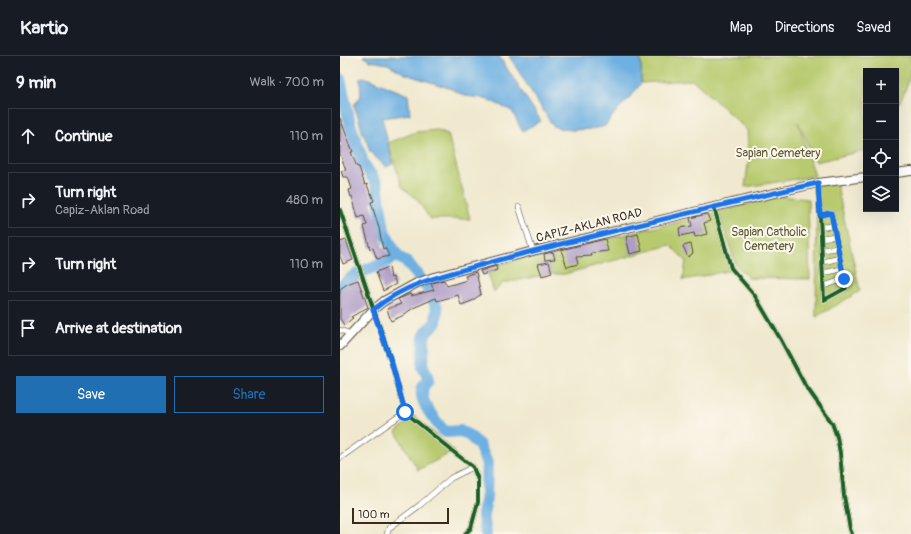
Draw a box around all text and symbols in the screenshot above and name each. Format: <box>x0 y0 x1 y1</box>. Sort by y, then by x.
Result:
text: Kartio <box>20 16 68 40</box>
text: Map <box>730 19 753 36</box>
text: Directions <box>775 19 834 36</box>
text: Saved <box>856 19 891 36</box>
map controls <box>863 68 899 212</box>
button: + <box>863 68 899 104</box>
text: 9 min <box>16 72 56 93</box>
text: Walk · 700 m <box>249 74 324 90</box>
button: − <box>863 104 899 140</box>
icon: ahead <box>17 125 39 147</box>
text: Continue <box>55 127 113 146</box>
text: 110 m <box>290 128 323 144</box>
button: locate <box>863 140 899 176</box>
park label: Sapian Cemetery <box>736 146 820 161</box>
button: layers <box>863 176 899 212</box>
text: Turn right <box>55 183 116 202</box>
icon: right <box>17 189 39 211</box>
text: 480 m <box>286 192 323 208</box>
text: Capiz-Aklan Road <box>55 202 150 218</box>
street label: CAPIZ-AKLAN ROAD <box>535 205 644 246</box>
park label: Sapian Catholic Cemetery <box>731 225 807 254</box>
icon: right <box>17 253 39 275</box>
text: Turn right <box>55 255 116 274</box>
text: 110 m <box>290 256 323 272</box>
route end <box>835 270 853 288</box>
icon: arrive <box>17 317 39 339</box>
text: Arrive at destination <box>55 319 182 338</box>
button: Save <box>16 376 166 413</box>
button: Share <box>174 376 324 413</box>
route start <box>396 403 414 421</box>
scale bar <box>352 506 449 525</box>
text: 100 m <box>358 508 389 521</box>

